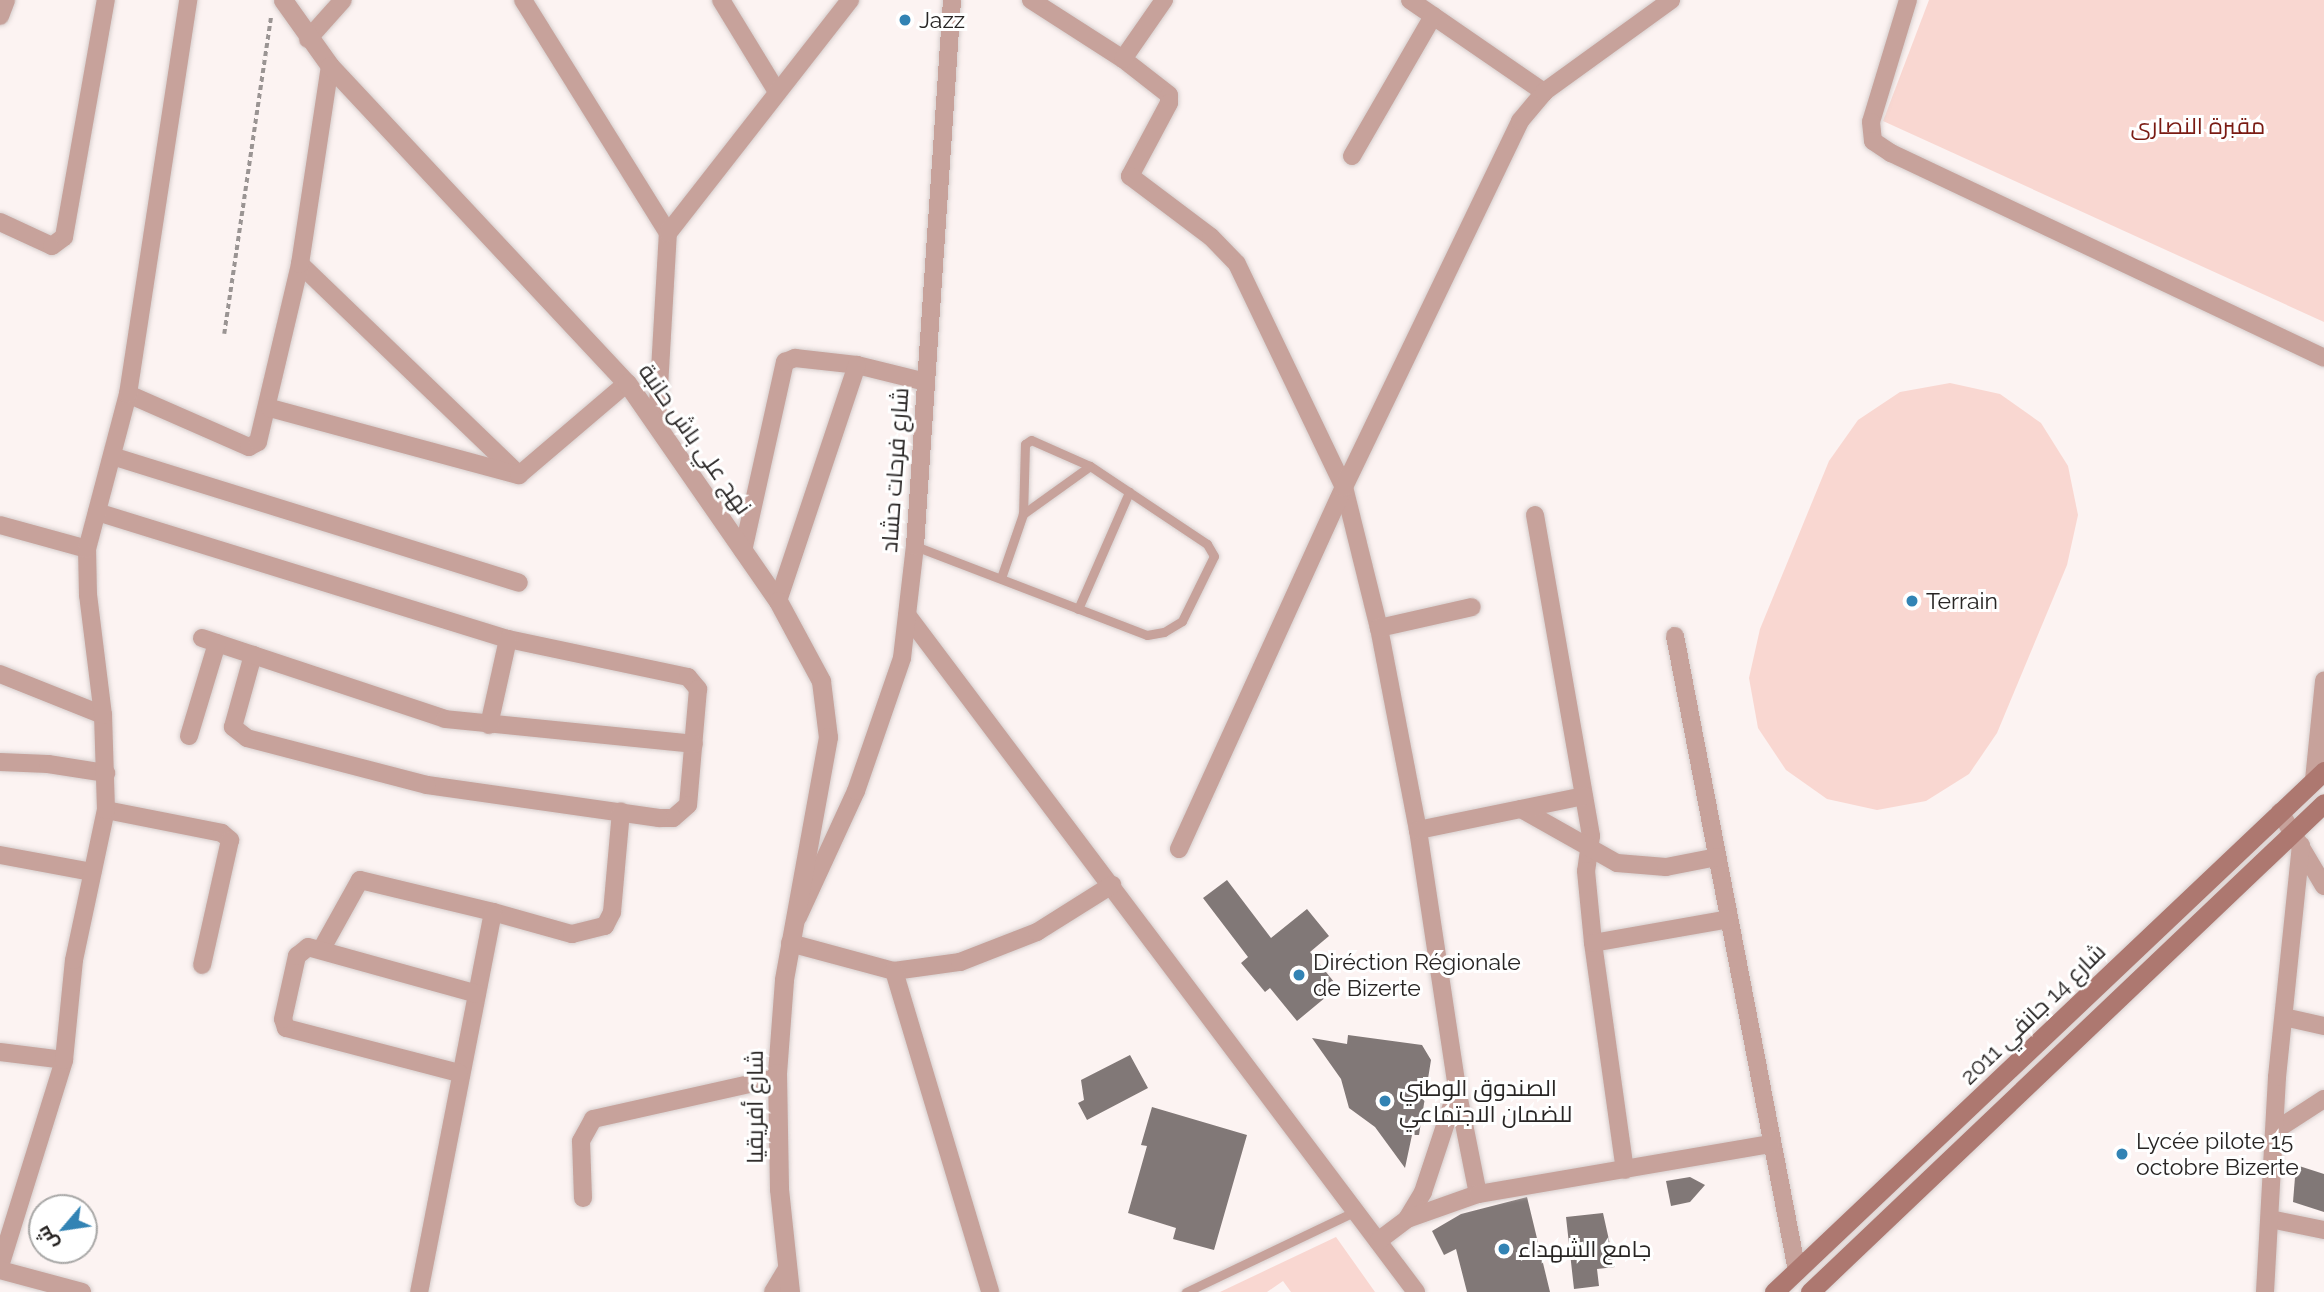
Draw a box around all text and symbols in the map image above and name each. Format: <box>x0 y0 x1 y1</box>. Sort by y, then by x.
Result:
place label: Jazz <box>919 6 965 34</box>
marker: Jazz <box>897 12 913 28</box>
park label: مقبرة النصارى <box>2131 112 2265 140</box>
street label: نهج علي باش حانبة <box>633 358 757 520</box>
street label: شارع فرحات حشاد <box>875 387 915 553</box>
place label: Terrain <box>1926 587 1998 615</box>
marker: Terrain <box>1904 593 1920 609</box>
street label: شارع 14 جانفي 2011 <box>1955 938 2111 1090</box>
place label: Diréction Régionale de Bizerte <box>1313 948 1521 1002</box>
marker: Diréction Régionale de Bizerte <box>1291 967 1307 983</box>
street label: شارع أفريقيا <box>741 1050 769 1164</box>
place label: الصندوق الوطني للضمان الاجتماعي <box>1399 1074 1572 1128</box>
marker: الصندوق الوطني للضمان الاجتماعي <box>1377 1093 1393 1109</box>
place label: Lycée pilote 15 octobre Bizerte <box>2136 1127 2299 1181</box>
marker: Lycée pilote 15 octobre Bizerte <box>2114 1146 2130 1162</box>
north arrow <box>28 1194 98 1264</box>
text: ش <box>31 1222 62 1254</box>
place label: جامع الشهداء <box>1518 1235 1651 1263</box>
marker: جامع الشهداء <box>1496 1241 1512 1257</box>

